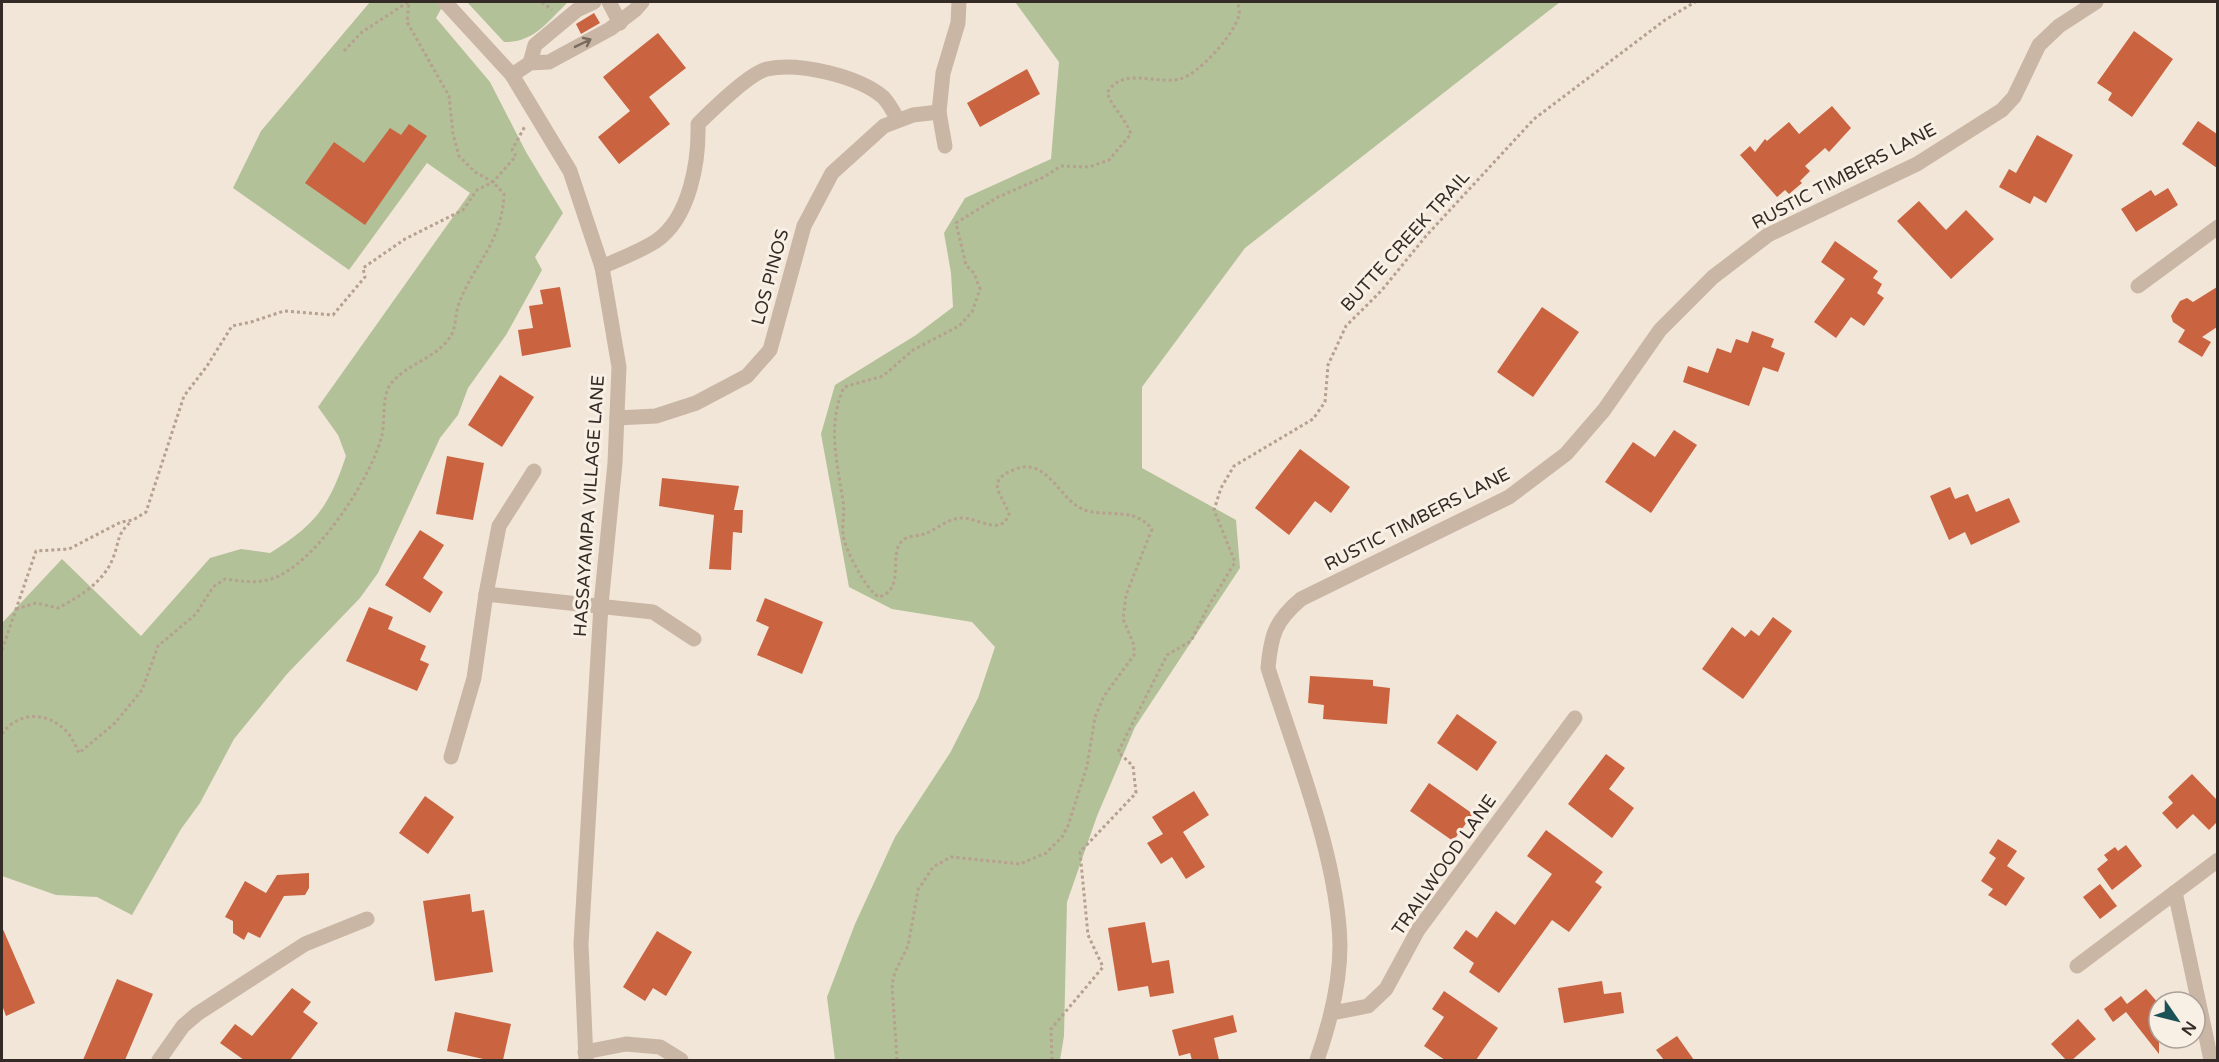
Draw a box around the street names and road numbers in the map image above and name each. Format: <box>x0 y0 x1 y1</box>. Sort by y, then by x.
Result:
street label: RUSTIC TIMBERS LANE <box>1748 118 1940 234</box>
street label: BUTTE CREEK TRAIL <box>1336 166 1474 316</box>
street label: LOS PINOS <box>747 227 793 327</box>
street label: HASSAYAMPA VILLAGE LANE <box>569 374 609 638</box>
street label: RUSTIC TIMBERS LANE <box>1320 463 1514 575</box>
street label: TRAILWOOD LANE <box>1387 790 1501 940</box>

